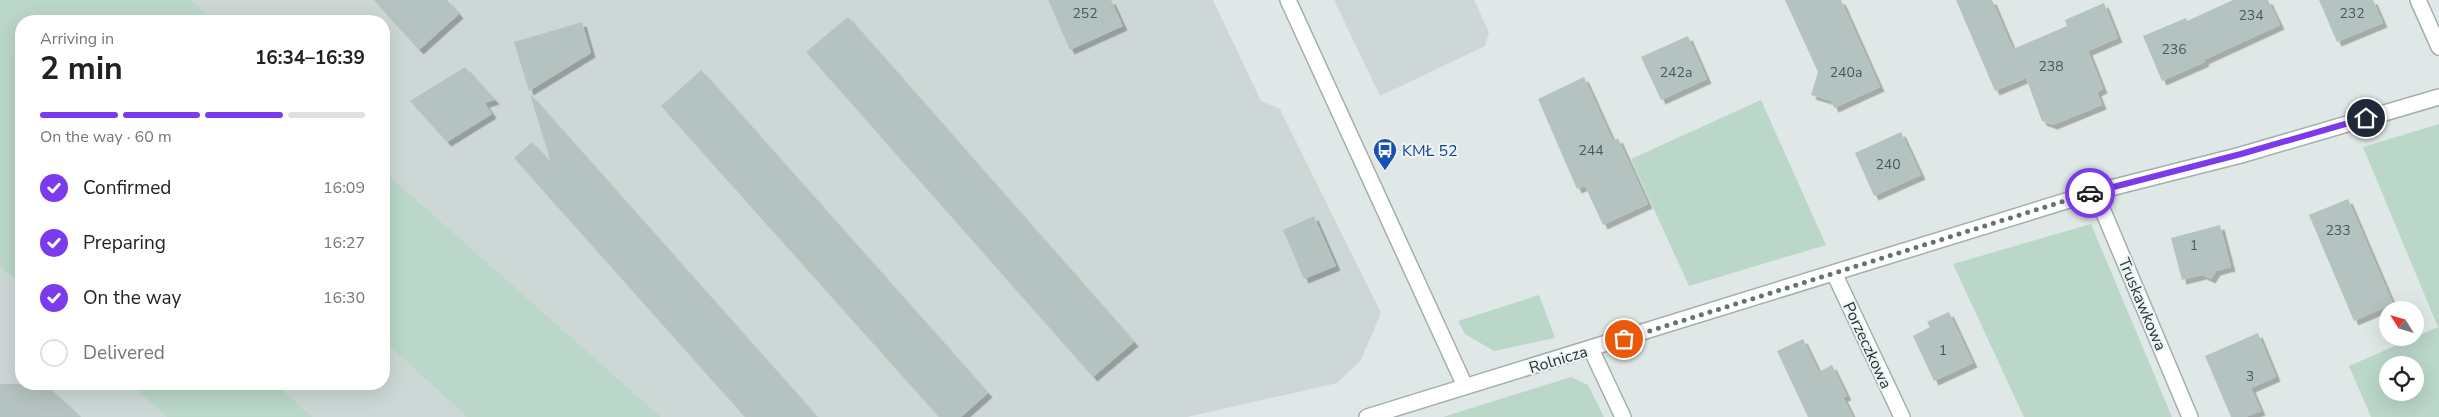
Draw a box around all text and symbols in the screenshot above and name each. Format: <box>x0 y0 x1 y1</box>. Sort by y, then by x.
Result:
house number: 252 <box>1072 4 1098 23</box>
house number: 232 <box>2339 4 2365 23</box>
house number: 234 <box>2238 6 2264 25</box>
text: Arriving in <box>40 28 114 50</box>
house number: 236 <box>2161 40 2187 59</box>
text: 16:34–16:39 <box>255 45 365 71</box>
text: 2 min <box>40 47 123 90</box>
house number: 238 <box>2038 57 2064 76</box>
house number: 242a <box>1660 63 1692 82</box>
house number: 240a <box>1830 63 1862 82</box>
pin <box>2345 97 2387 139</box>
icon: home <box>2352 104 2380 132</box>
text: On the way · 60 m <box>40 126 172 148</box>
bus stop icon: KMŁ 52 <box>1372 137 1398 171</box>
place label: KMŁ 52 <box>1402 140 1458 162</box>
house number: 244 <box>1578 141 1604 160</box>
house number: 240 <box>1875 155 1901 174</box>
courier <box>2065 168 2115 218</box>
icon: check <box>40 174 68 202</box>
text: Confirmed <box>83 175 171 201</box>
text: 16:09 <box>323 177 365 199</box>
icon: car <box>2076 179 2104 207</box>
house number: 233 <box>2325 221 2351 240</box>
icon: check <box>40 229 68 257</box>
text: Preparing <box>83 230 166 256</box>
text: 16:27 <box>323 232 365 254</box>
house number: 1 <box>2190 236 2198 255</box>
street label: Truskawkowa <box>2113 255 2172 354</box>
icon: check <box>40 284 68 312</box>
text: On the way <box>83 285 181 311</box>
text: 16:30 <box>323 287 365 309</box>
street label: Porzeczkowa <box>1837 298 1897 392</box>
north arrow <box>2379 301 2424 346</box>
map controls <box>2379 301 2424 401</box>
pin <box>1603 318 1645 360</box>
icon: bag <box>1610 325 1638 353</box>
text: Delivered <box>83 340 165 366</box>
street label: Rolnicza <box>1526 341 1590 379</box>
house number: 1 <box>1939 341 1947 360</box>
button: locate <box>2379 356 2424 401</box>
house number: 3 <box>2246 367 2254 386</box>

